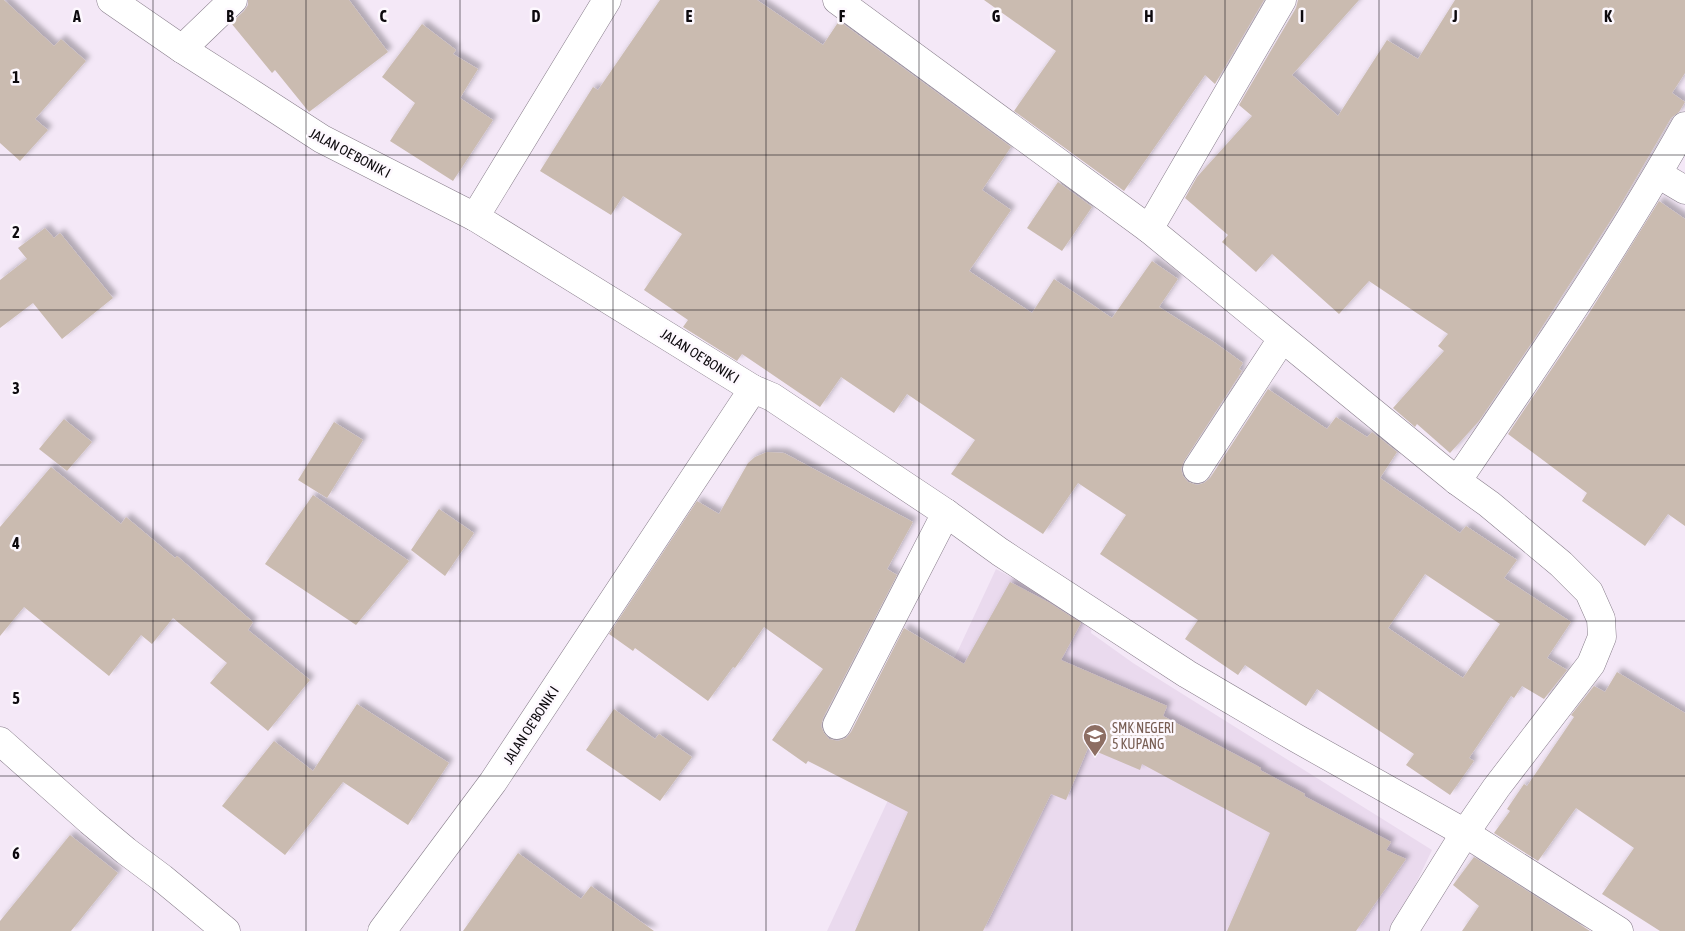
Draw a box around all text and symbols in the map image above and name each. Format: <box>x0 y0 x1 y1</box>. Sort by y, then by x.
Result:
text: A <box>72 7 81 25</box>
text: B <box>226 7 234 25</box>
text: C <box>379 7 387 25</box>
text: D <box>532 7 541 25</box>
text: E <box>686 7 693 25</box>
text: F <box>839 7 846 25</box>
text: G <box>992 7 1001 25</box>
text: H <box>1144 7 1154 25</box>
text: I <box>1300 7 1304 25</box>
text: J <box>1451 7 1458 25</box>
text: K <box>1604 7 1612 25</box>
text: 1 <box>12 68 20 86</box>
street label: JALAN OE'BONIK I <box>307 125 393 181</box>
text: 2 <box>12 223 20 241</box>
street label: JALAN OE'BONIK I <box>658 326 742 386</box>
text: 3 <box>12 379 20 397</box>
text: 4 <box>11 534 20 552</box>
street label: JALAN OE'BONIK I <box>500 683 562 767</box>
text: 5 <box>12 689 20 707</box>
place label: SMK NEGERI 5 KUPANG <box>1112 720 1174 752</box>
school or university icon: SMK NEGERI 5 KUPANG <box>1082 723 1108 757</box>
text: 6 <box>12 844 20 862</box>

